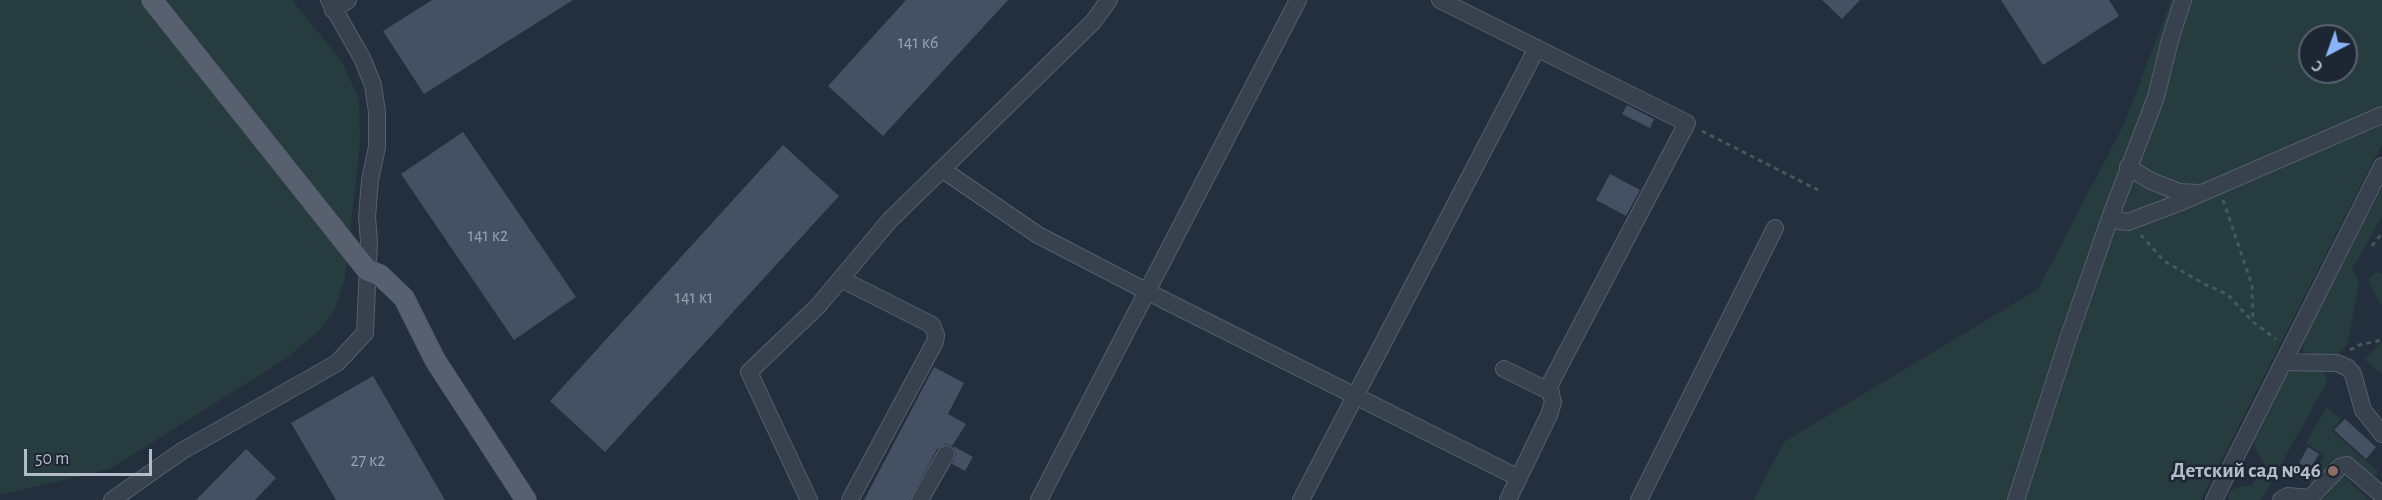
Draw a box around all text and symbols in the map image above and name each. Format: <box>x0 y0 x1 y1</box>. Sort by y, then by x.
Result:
north arrow <box>2298 24 2358 84</box>
house number: 141 к6 <box>898 32 938 54</box>
text: С <box>2309 57 2326 75</box>
house number: 141 к2 <box>468 225 508 247</box>
house number: 141 к1 <box>675 287 713 309</box>
scale bar <box>27 437 154 475</box>
text: 50 m <box>35 450 69 468</box>
house number: 27 к2 <box>350 450 386 472</box>
place label: Детский сад №46 <box>2171 458 2321 484</box>
marker: Детский сад №46 <box>2326 464 2340 478</box>

